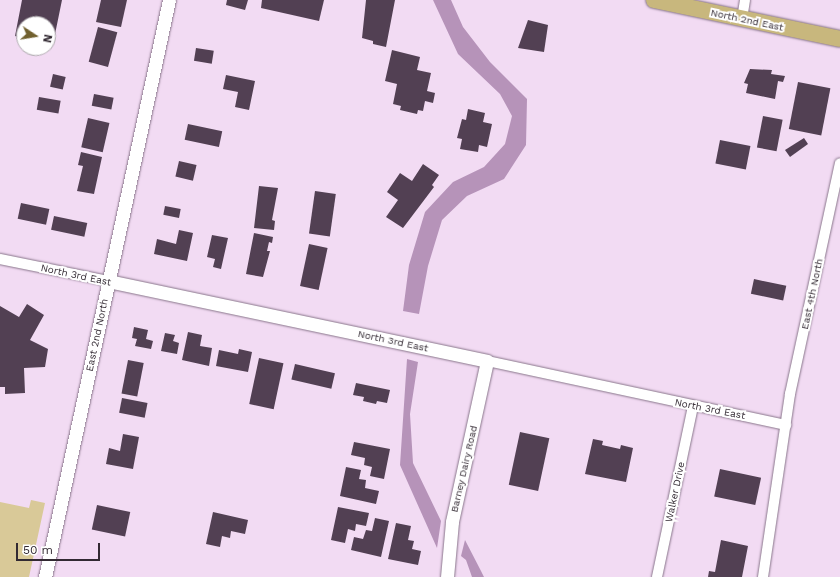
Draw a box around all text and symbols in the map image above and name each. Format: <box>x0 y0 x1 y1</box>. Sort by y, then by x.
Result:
street label: North 2nd East <box>710 6 784 34</box>
north arrow <box>16 16 56 56</box>
text: N <box>40 33 54 44</box>
street label: East 4th North <box>799 257 825 331</box>
street label: North 3rd East <box>40 262 112 288</box>
street label: East 2nd North <box>83 298 111 372</box>
street label: North 3rd East <box>357 328 429 354</box>
street label: North 3rd East <box>674 396 746 422</box>
street label: Barney Dairy Road <box>448 424 480 514</box>
street label: Walker Drive <box>663 461 687 523</box>
scale bar <box>18 535 102 561</box>
text: 50 m <box>23 543 53 557</box>

